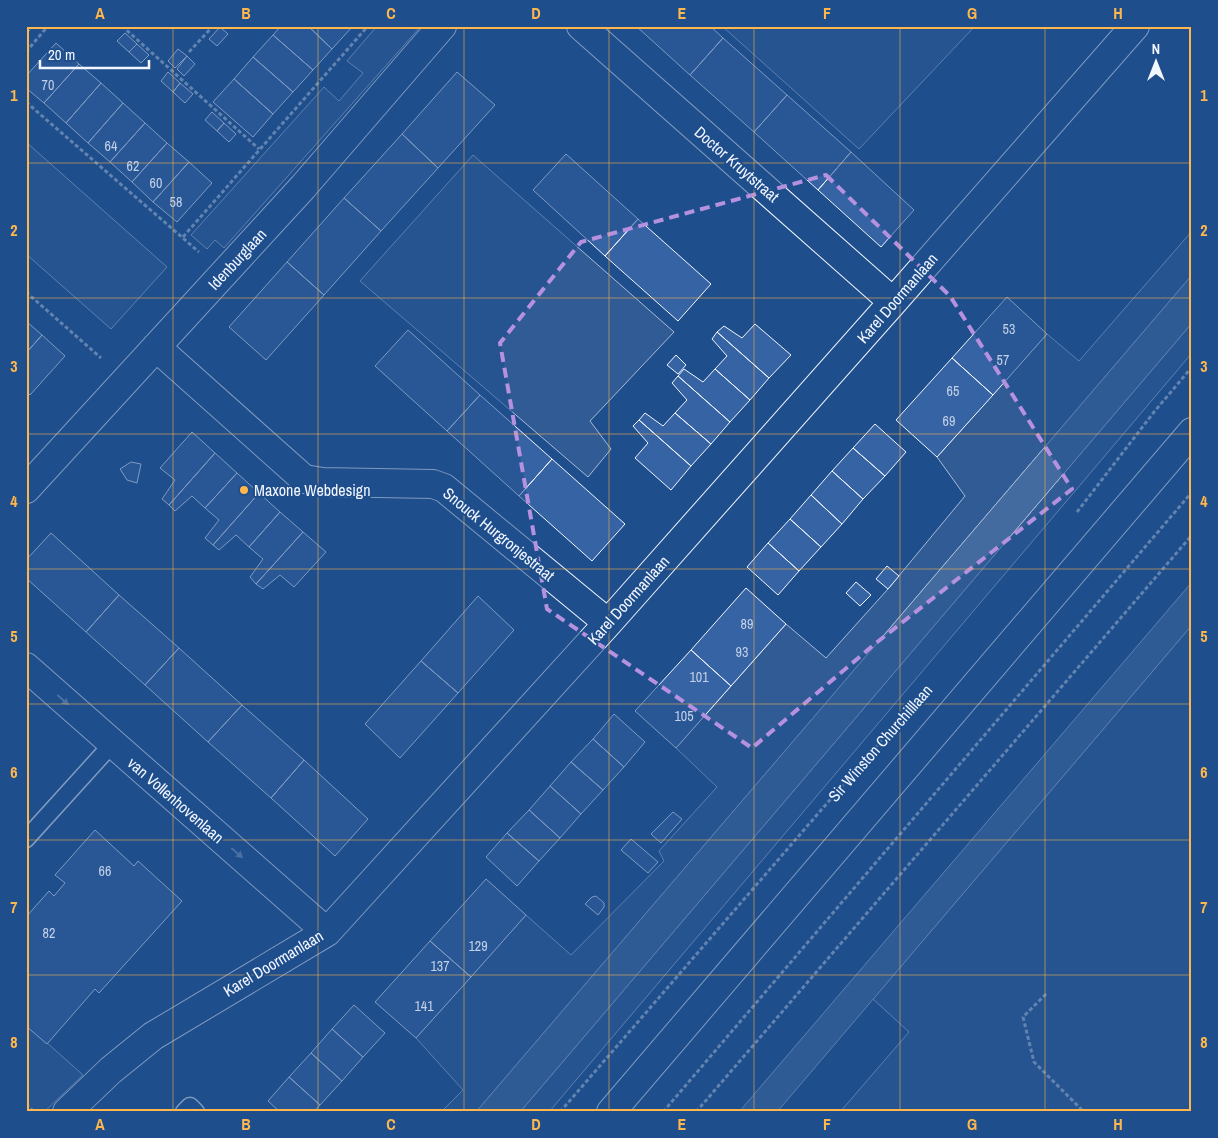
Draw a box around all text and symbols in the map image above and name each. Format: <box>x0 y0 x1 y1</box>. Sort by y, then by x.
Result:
text: A <box>95 2 105 24</box>
text: B <box>241 2 251 24</box>
text: C <box>386 2 396 24</box>
text: D <box>531 2 541 24</box>
text: E <box>678 2 687 24</box>
text: F <box>823 2 831 24</box>
text: G <box>967 2 977 24</box>
text: H <box>1113 2 1123 24</box>
scale bar <box>40 38 149 70</box>
north arrow <box>1130 38 1180 88</box>
text: N <box>1152 40 1160 58</box>
text: 20 m <box>48 44 75 65</box>
house number: 70 <box>42 76 54 94</box>
text: 1 <box>10 84 18 106</box>
text: 1 <box>1200 84 1208 106</box>
street label: Doctor Kruytstraat <box>690 121 784 207</box>
house number: 64 <box>105 137 118 155</box>
house number: 62 <box>127 157 139 175</box>
house number: 60 <box>150 174 162 192</box>
house number: 58 <box>170 193 182 211</box>
text: 2 <box>10 219 18 241</box>
text: 2 <box>1200 219 1208 241</box>
street label: Idenburglaan <box>203 223 271 295</box>
street label: Karel Doormanlaan <box>852 248 942 348</box>
house number: 53 <box>1003 320 1015 338</box>
house number: 57 <box>997 351 1009 369</box>
text: 3 <box>10 355 18 377</box>
text: 3 <box>1200 355 1208 377</box>
house number: 65 <box>947 382 959 400</box>
house number: 69 <box>943 412 955 430</box>
place label: Maxone Webdesign <box>254 479 370 501</box>
street label: Snouck Hurgronjestraat <box>439 482 560 586</box>
marker: Maxone Webdesign <box>238 484 250 496</box>
text: 4 <box>10 490 18 512</box>
text: 4 <box>1200 490 1208 512</box>
street label: Karel Doormanlaan <box>582 551 674 649</box>
house number: 89 <box>741 615 753 633</box>
text: 5 <box>10 625 18 647</box>
text: 5 <box>1200 625 1208 647</box>
house number: 93 <box>736 643 748 661</box>
house number: 101 <box>689 668 709 686</box>
street label: Sir Winston Churchilllaan <box>823 680 937 806</box>
one-way arrow <box>56 694 69 705</box>
house number: 105 <box>674 707 694 725</box>
street label: van Vollenhovenlaan <box>123 752 229 848</box>
text: 6 <box>10 761 18 783</box>
text: 6 <box>1200 761 1208 783</box>
one-way arrow <box>231 847 243 859</box>
house number: 66 <box>99 862 111 880</box>
text: 7 <box>10 896 18 918</box>
text: 7 <box>1200 896 1208 918</box>
house number: 82 <box>43 924 55 942</box>
street label: Karel Doormanlaan <box>219 924 327 1002</box>
house number: 129 <box>468 937 488 955</box>
house number: 137 <box>430 957 450 975</box>
house number: 141 <box>414 997 434 1015</box>
text: 8 <box>10 1031 18 1053</box>
text: 8 <box>1200 1031 1208 1053</box>
text: A <box>95 1113 105 1135</box>
text: B <box>241 1113 251 1135</box>
text: C <box>386 1113 396 1135</box>
text: D <box>531 1113 541 1135</box>
text: E <box>678 1113 687 1135</box>
text: F <box>823 1113 831 1135</box>
text: G <box>967 1113 977 1135</box>
text: H <box>1113 1113 1123 1135</box>

